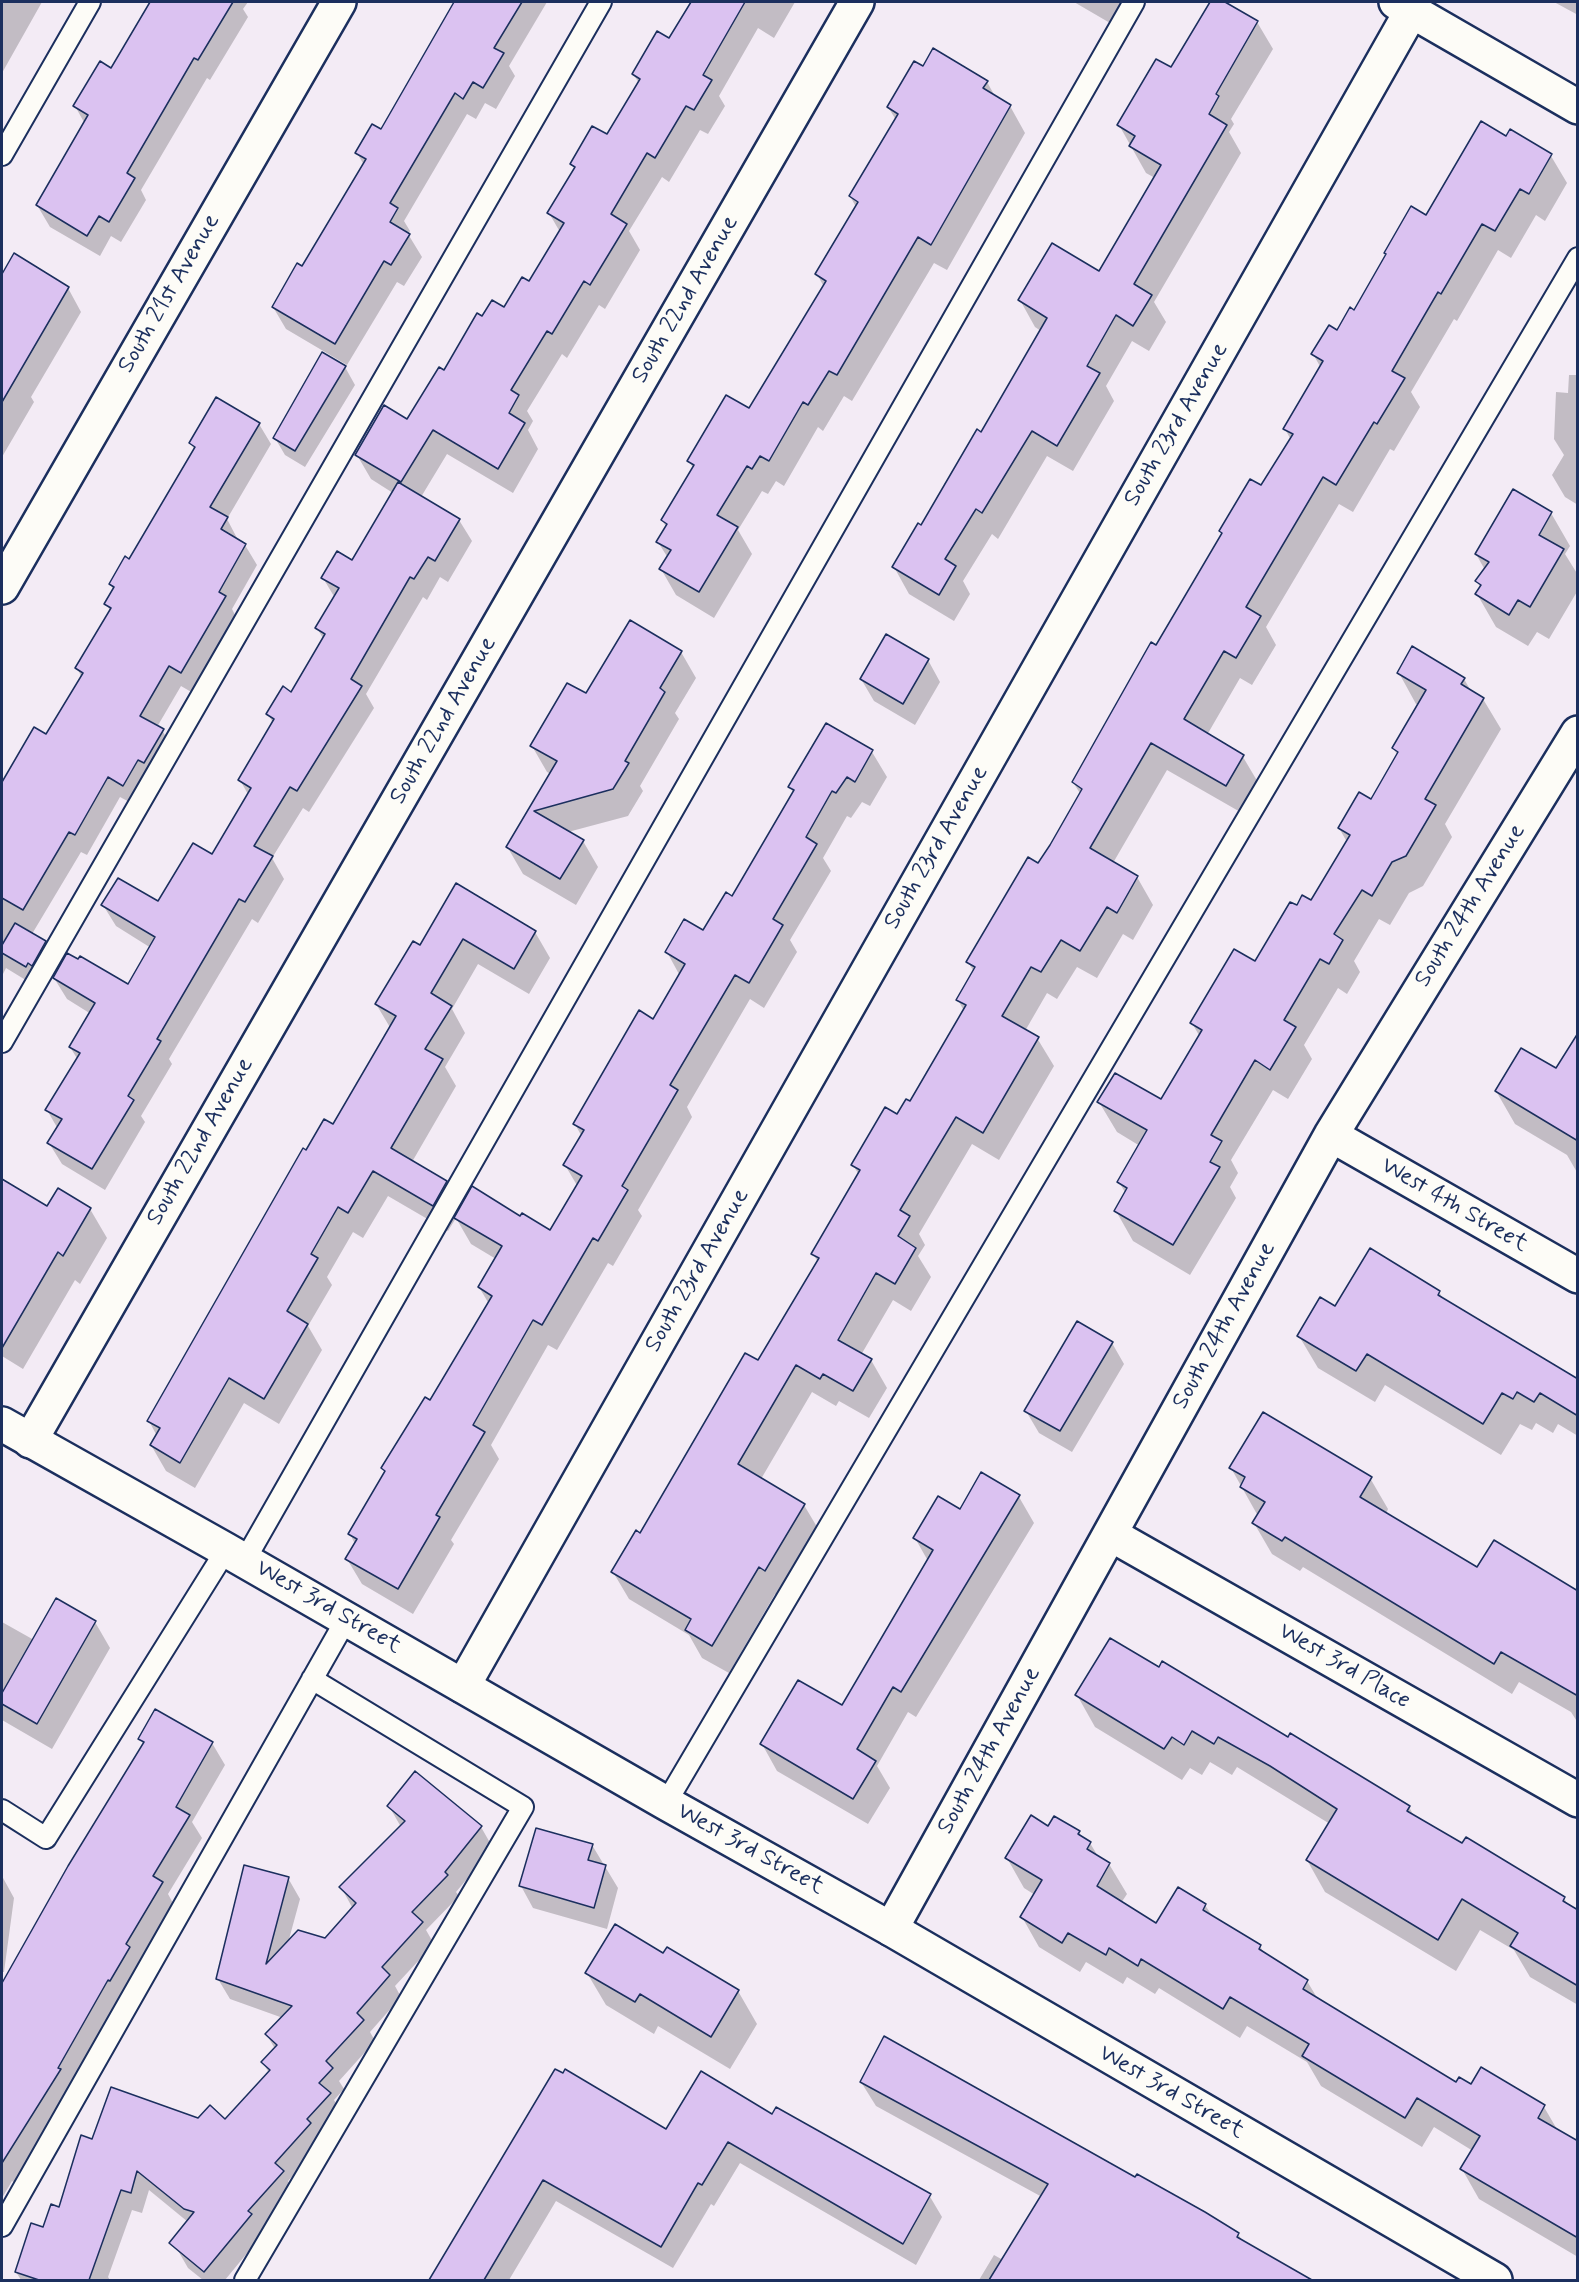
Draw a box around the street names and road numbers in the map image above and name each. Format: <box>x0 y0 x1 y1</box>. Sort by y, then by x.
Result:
street label: South 21st Avenue <box>113 209 227 379</box>
street label: South 22nd Avenue <box>626 211 746 389</box>
street label: South 23rd Avenue <box>1119 338 1235 512</box>
street label: South 22nd Avenue <box>384 632 504 810</box>
street label: South 23rd Avenue <box>879 761 995 935</box>
street label: South 24th Avenue <box>1409 819 1533 993</box>
street label: South 22nd Avenue <box>141 1053 261 1231</box>
street label: West 4th Street <box>1375 1152 1533 1260</box>
street label: South 23rd Avenue <box>640 1184 756 1358</box>
street label: South 24th Avenue <box>1167 1237 1283 1415</box>
street label: West 3rd Street <box>250 1555 406 1661</box>
street label: West 3rd Place <box>1273 1618 1415 1716</box>
street label: South 24th Avenue <box>932 1662 1048 1840</box>
street label: West 3rd Street <box>672 1798 828 1902</box>
street label: West 3rd Street <box>1093 2040 1249 2146</box>

